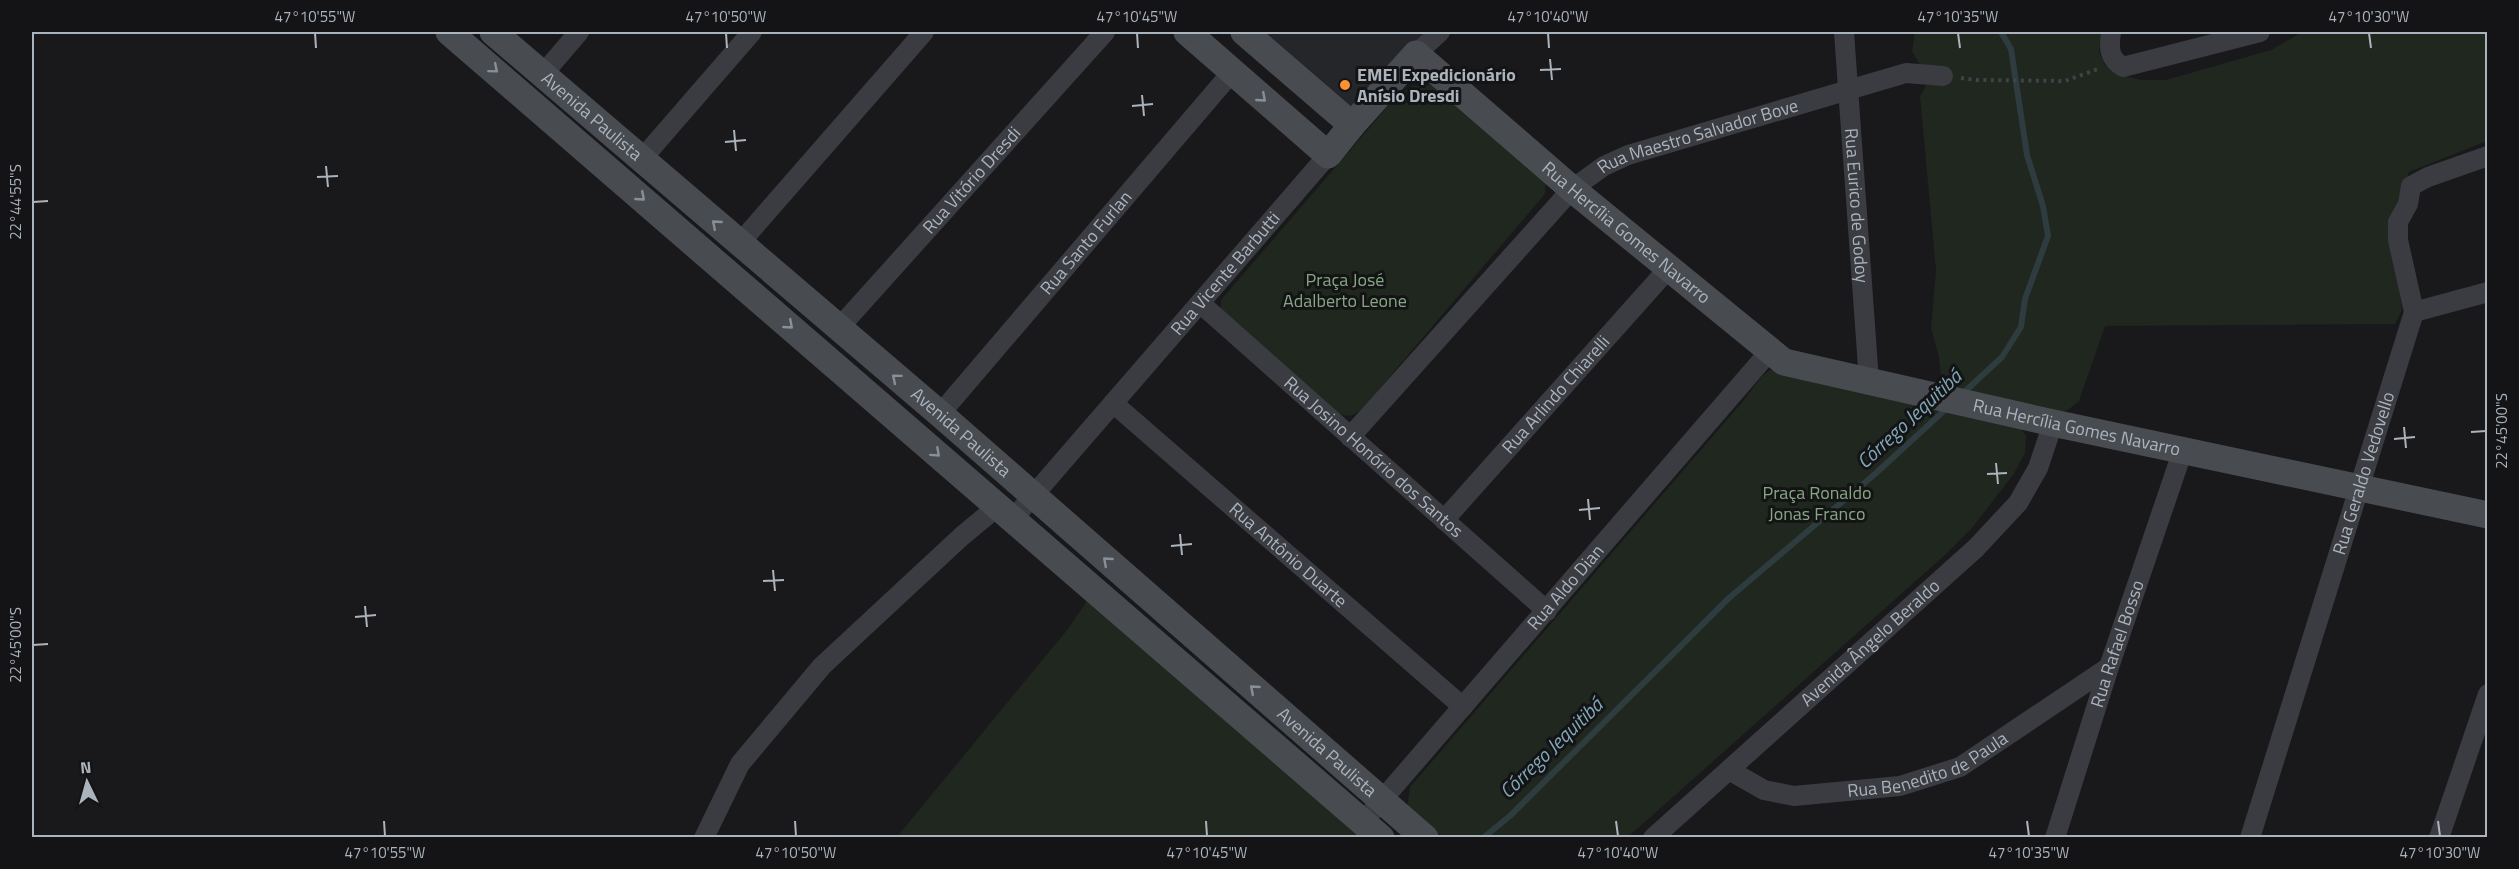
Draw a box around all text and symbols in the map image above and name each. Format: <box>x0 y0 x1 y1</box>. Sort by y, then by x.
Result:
text: 47°10'55"W <box>275 5 355 28</box>
text: 47°10'50"W <box>686 5 766 28</box>
text: 47°10'45"W <box>1097 5 1177 28</box>
text: 47°10'40"W <box>1508 5 1588 28</box>
text: 47°10'35"W <box>1918 5 1998 28</box>
text: 47°10'30"W <box>2329 5 2409 28</box>
place label: EMEI Expedicionário Anísio Dresdi <box>1357 61 1516 109</box>
one-way arrow <box>487 62 498 73</box>
street label: Avenida Paulista <box>536 65 649 167</box>
marker: EMEI Expedicionário Anísio Dresdi <box>1338 78 1352 92</box>
one-way arrow <box>1255 91 1266 102</box>
street label: Rua Maestro Salvador Bove <box>1591 92 1801 180</box>
street label: Rua Vitório Dresdi <box>916 120 1027 240</box>
street label: Rua Eurico de Godoy <box>1838 127 1876 284</box>
street label: Rua Hercília Gomes Navarro <box>1536 155 1717 310</box>
text: 22°44'55"S <box>4 164 27 240</box>
street label: Rua Santo Furlan <box>1033 184 1138 301</box>
one-way arrow <box>634 190 645 201</box>
street label: Rua Vicente Barbutti <box>1164 205 1286 341</box>
one-way arrow <box>712 220 723 231</box>
park label: Praça José Adalberto Leone <box>1283 266 1407 314</box>
one-way arrow <box>782 318 792 329</box>
street label: Rua Arlindo Chiarelli <box>1495 329 1616 460</box>
water label: Córrego Jequitibá <box>1849 360 1970 476</box>
street label: Rua Josino Honório dos Santos <box>1278 369 1470 544</box>
one-way arrow <box>892 374 903 385</box>
street label: Avenida Paulista <box>905 381 1017 483</box>
street label: Rua Geraldo Vedovello <box>2325 388 2401 558</box>
street label: Rua Hercília Gomes Navarro <box>1971 391 2183 463</box>
text: 22°45'00"S <box>2490 393 2513 469</box>
one-way arrow <box>929 446 939 457</box>
park label: Praça Ronaldo Jonas Franco <box>1762 479 1872 527</box>
street label: Rua Antônio Duarte <box>1223 496 1354 614</box>
street label: Rua Aldo Dian <box>1520 538 1610 636</box>
one-way arrow <box>1103 557 1114 568</box>
street label: Avenida Ângelo Beraldo <box>1794 573 1946 712</box>
street label: Rua Rafael Bosso <box>2083 576 2151 711</box>
text: 22°45'00"S <box>4 607 27 683</box>
one-way arrow <box>1250 685 1261 696</box>
water label: Córrego Jequitibá <box>1492 689 1611 805</box>
street label: Avenida Paulista <box>1271 701 1383 803</box>
street label: Rua Benedito de Paula <box>1846 725 2013 804</box>
north arrow <box>57 752 117 812</box>
text: N <box>79 755 92 779</box>
text: 47°10'55"W <box>345 841 425 864</box>
text: 47°10'50"W <box>756 841 836 864</box>
text: 47°10'45"W <box>1167 841 1247 864</box>
text: 47°10'40"W <box>1578 841 1658 864</box>
text: 47°10'35"W <box>1989 841 2069 864</box>
text: 47°10'30"W <box>2400 841 2480 864</box>

